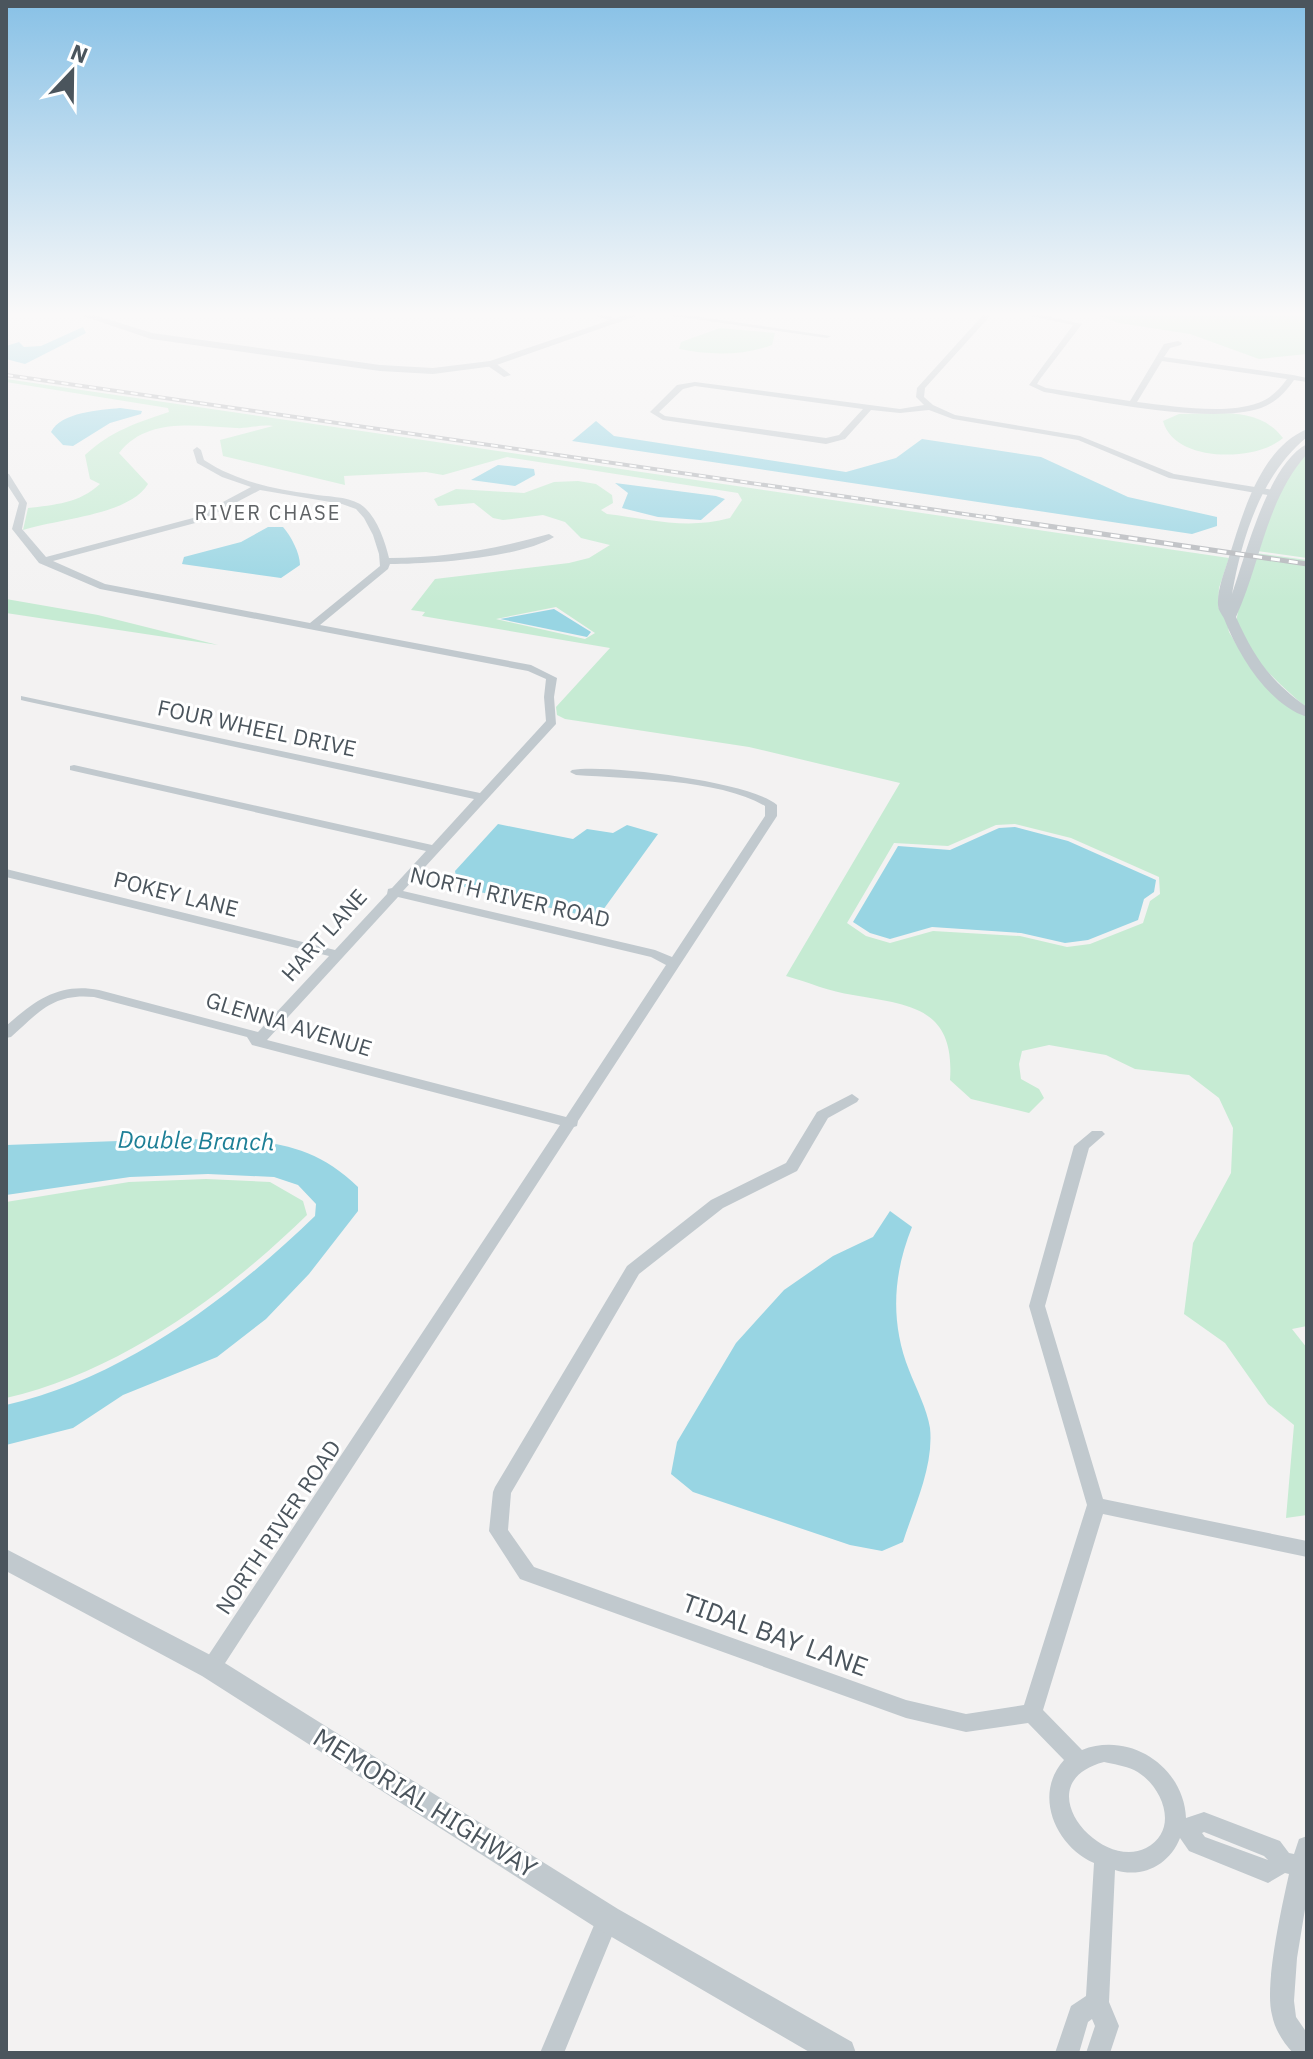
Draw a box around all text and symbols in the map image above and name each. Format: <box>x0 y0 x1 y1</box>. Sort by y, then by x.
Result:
north arrow <box>32 32 112 112</box>
text: N <box>67 37 92 69</box>
district label: RIVER CHASE <box>195 499 341 526</box>
street label: FOUR WHEEL DRIVE <box>155 692 359 763</box>
street label: NORTH RIVER ROAD <box>407 859 613 934</box>
street label: POKEY LANE <box>111 864 241 923</box>
street label: HART LANE <box>274 882 373 987</box>
street label: GLENNA AVENUE <box>203 984 376 1063</box>
water label: Double Branch <box>117 1123 275 1157</box>
street label: NORTH RIVER ROAD <box>208 1434 347 1620</box>
street label: TIDAL BAY LANE <box>678 1585 873 1683</box>
street label: MEMORIAL HIGHWAY <box>307 1719 544 1885</box>

